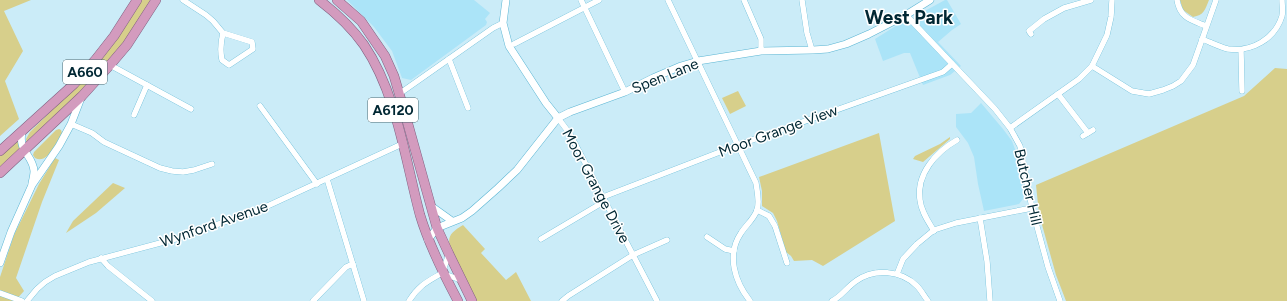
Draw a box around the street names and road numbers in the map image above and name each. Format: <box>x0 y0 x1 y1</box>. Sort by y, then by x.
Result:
street label: Spen Lane <box>629 54 701 98</box>
road number: A660 <box>63 60 107 84</box>
road number: A6120 <box>368 98 418 122</box>
street label: Moor Grange View <box>716 101 840 161</box>
street label: Moor Grange Drive <box>558 126 634 246</box>
street label: Butcher Hill <box>1010 147 1046 227</box>
street label: Wynford Avenue <box>158 197 270 251</box>

